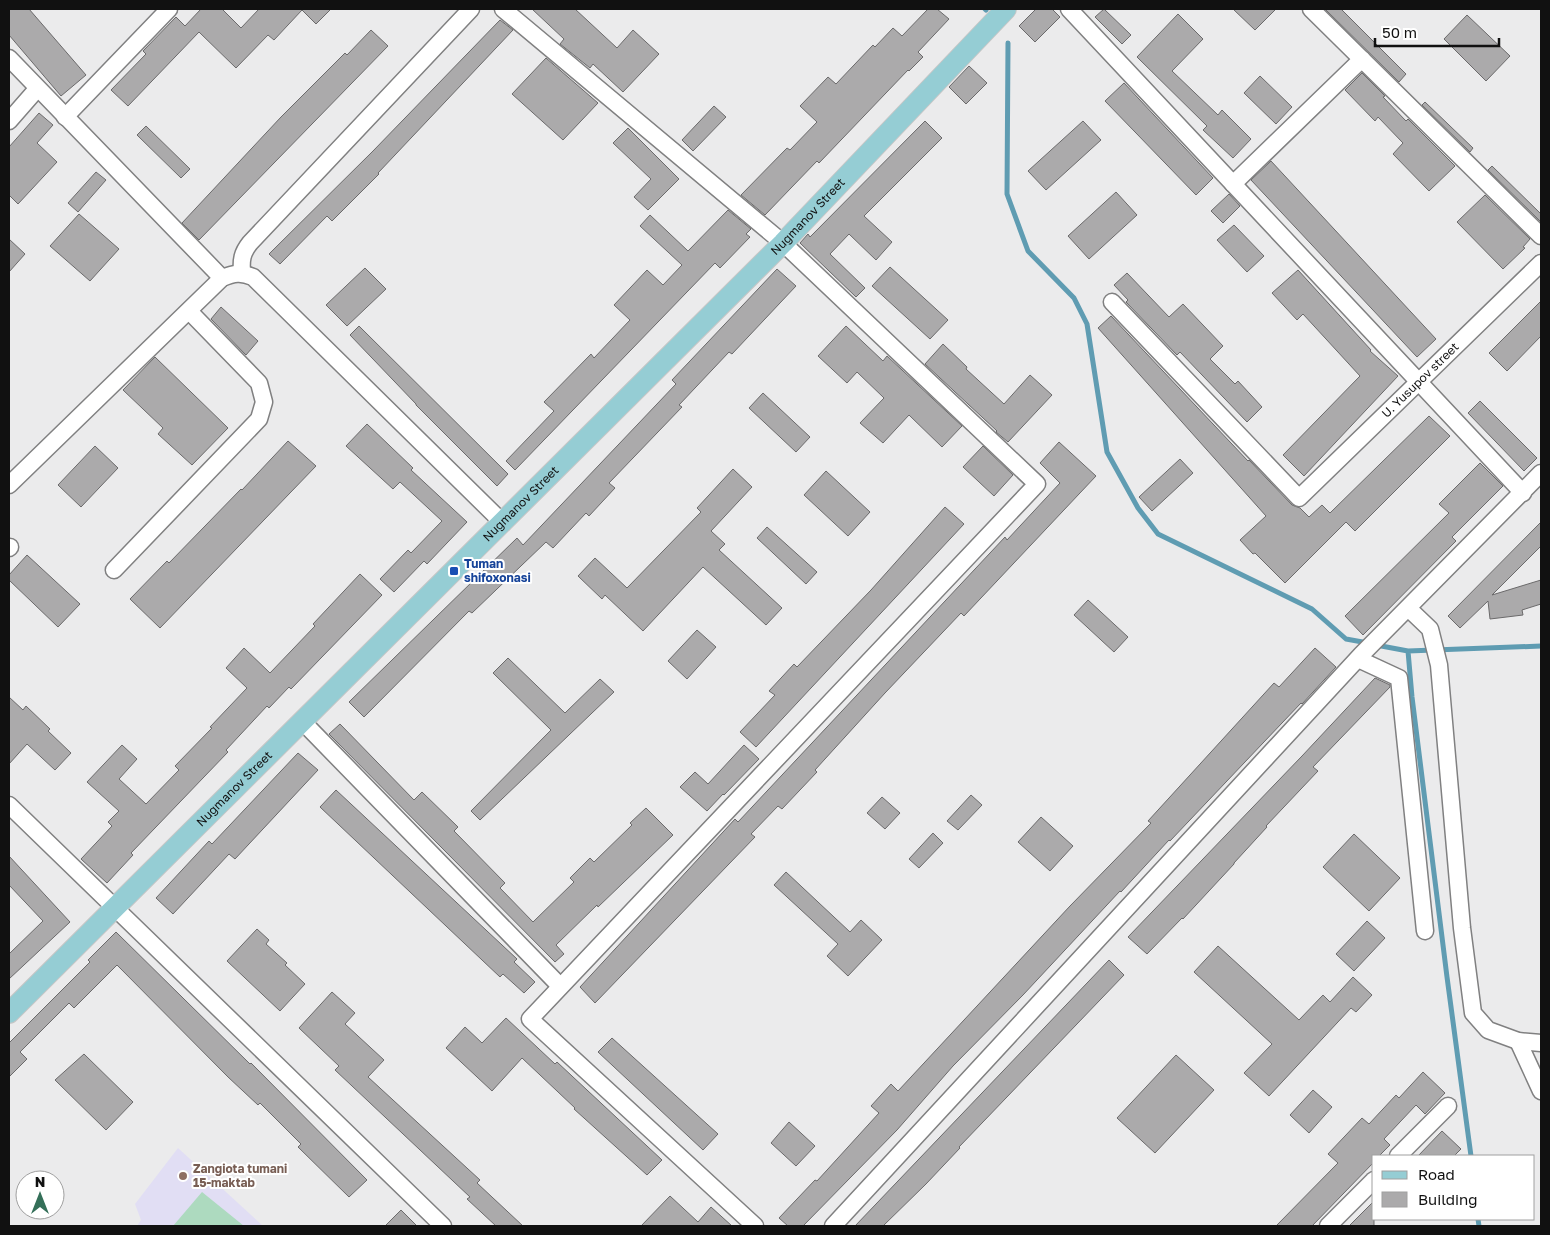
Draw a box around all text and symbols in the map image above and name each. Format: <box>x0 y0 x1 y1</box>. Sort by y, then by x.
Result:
scale bar <box>1375 15 1499 47</box>
text: 50 m <box>1382 23 1417 41</box>
street label: Nugmanov Street <box>767 175 848 258</box>
street label: U. Yusupov street <box>1378 339 1462 421</box>
street label: Nugmanov Street <box>479 462 562 544</box>
place label: Tuman shifoxonasi <box>464 556 531 585</box>
marker: Tuman shifoxonasi <box>448 565 460 577</box>
street label: Nugmanov Street <box>193 747 275 829</box>
legend <box>1372 1155 1535 1220</box>
place label: Zangiota tumani 15-maktab <box>193 1161 287 1190</box>
text: Road <box>1418 1165 1455 1183</box>
north arrow <box>15 1170 65 1220</box>
marker: Zangiota tumani 15-maktab <box>177 1170 189 1182</box>
text: N <box>35 1173 45 1190</box>
text: Building <box>1418 1190 1478 1208</box>

